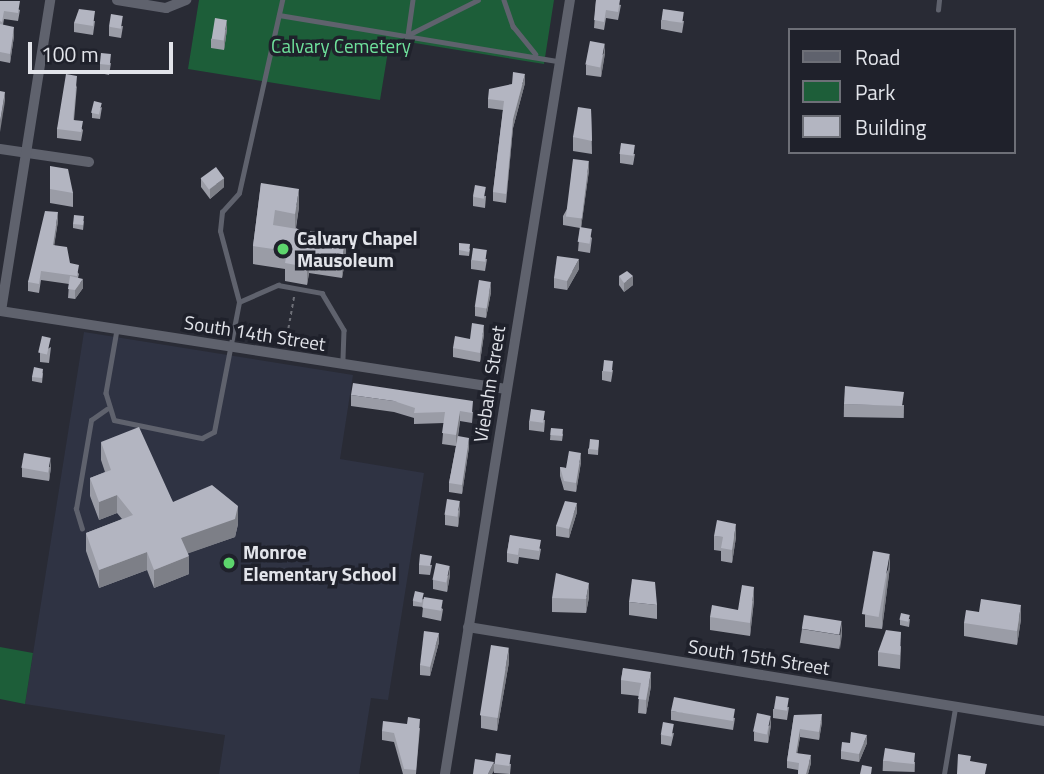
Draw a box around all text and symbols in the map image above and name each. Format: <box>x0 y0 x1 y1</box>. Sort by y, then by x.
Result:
scale bar <box>32 28 177 72</box>
legend <box>788 28 1016 154</box>
park label: Calvary Cemetery <box>271 35 411 57</box>
text: 100 m <box>41 38 98 70</box>
text: Road <box>855 41 900 73</box>
text: Park <box>855 76 895 108</box>
text: Building <box>855 111 926 143</box>
place label: Calvary Chapel Mausoleum <box>297 227 418 271</box>
marker: Calvary Chapel Mausoleum <box>275 241 291 257</box>
street label: South 14th Street <box>183 311 327 355</box>
street label: Viebahn Street <box>469 324 509 444</box>
place label: Monroe Elementary School <box>243 541 397 585</box>
marker: Monroe Elementary School <box>221 555 237 571</box>
street label: South 15th Street <box>687 635 831 679</box>

